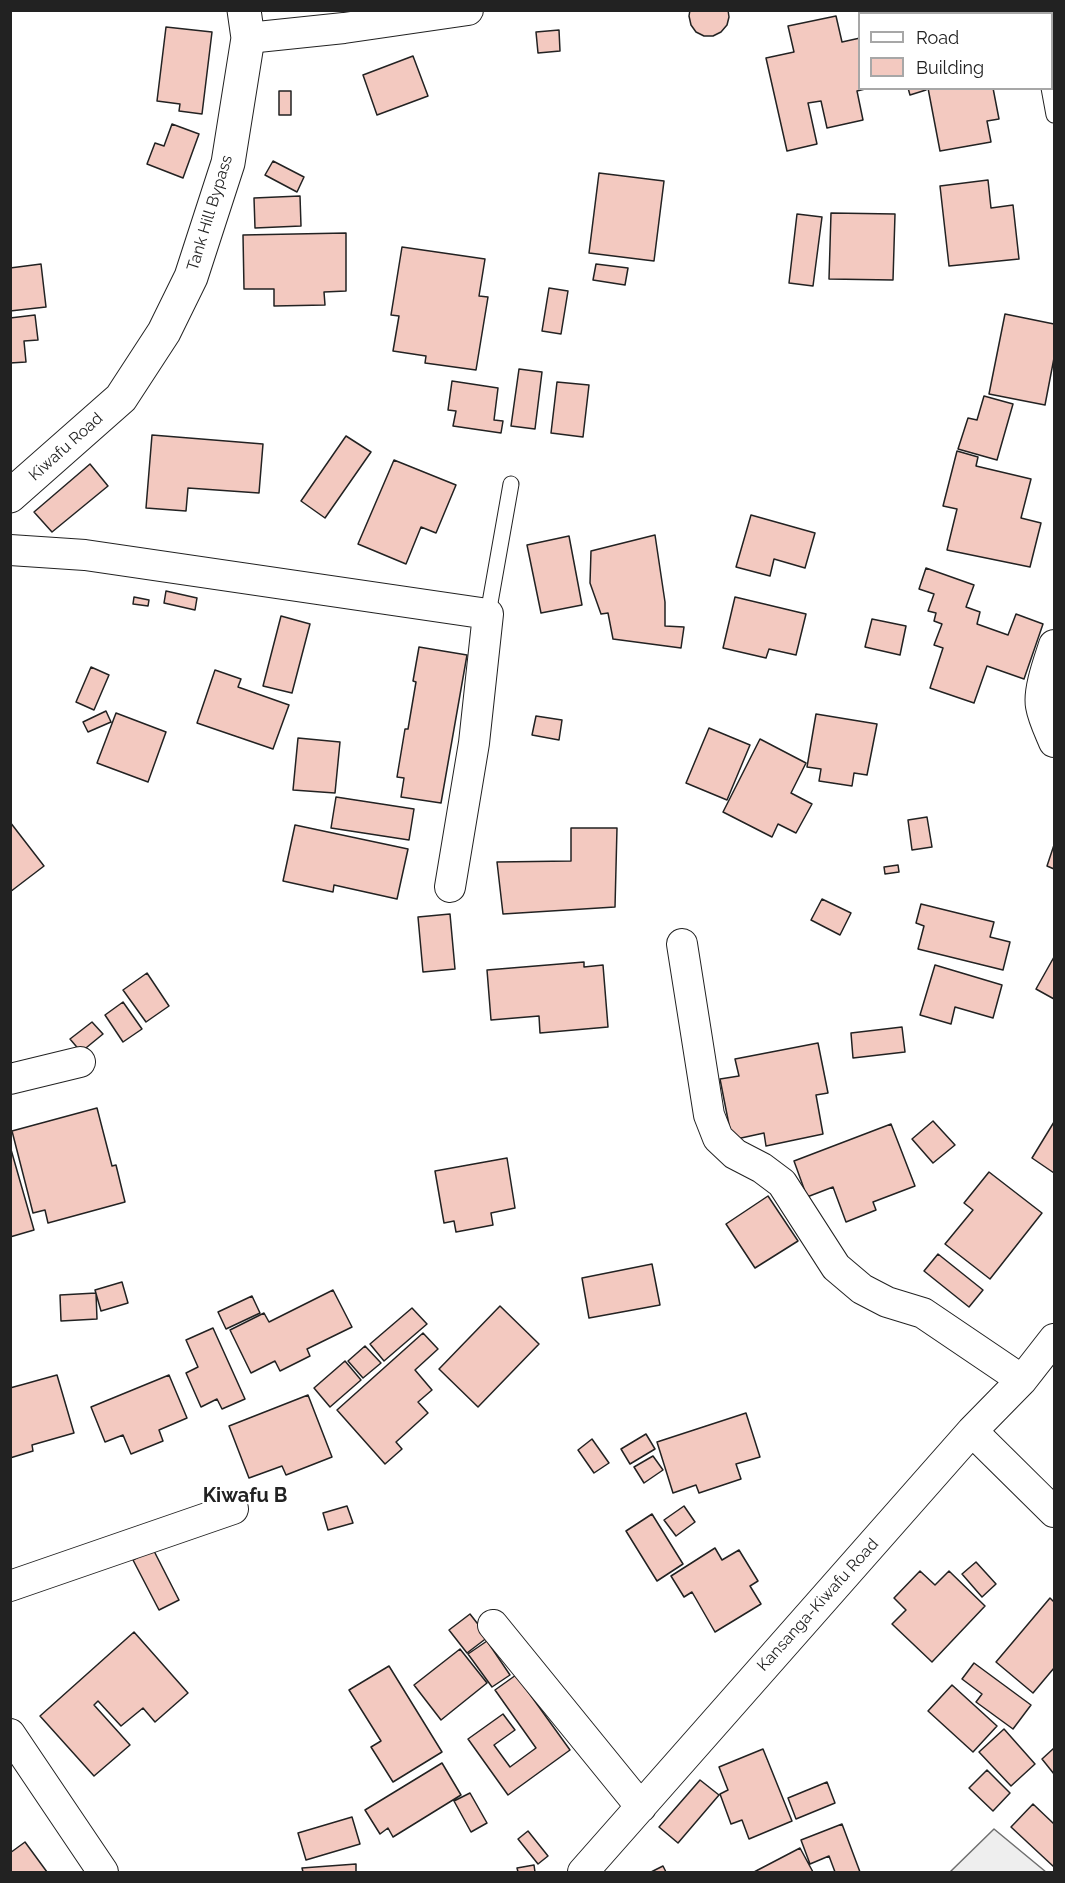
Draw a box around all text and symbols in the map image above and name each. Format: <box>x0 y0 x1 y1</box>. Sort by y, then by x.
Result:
legend <box>858 12 1053 90</box>
text: Road <box>916 27 959 48</box>
text: Building <box>916 57 984 78</box>
street label: Tank Hill Bypass <box>183 153 237 273</box>
street label: Kiwafu Road <box>25 409 107 485</box>
district label: Kiwafu B <box>203 1484 287 1508</box>
street label: Kansanga-Kiwafu Road <box>753 1535 883 1675</box>

